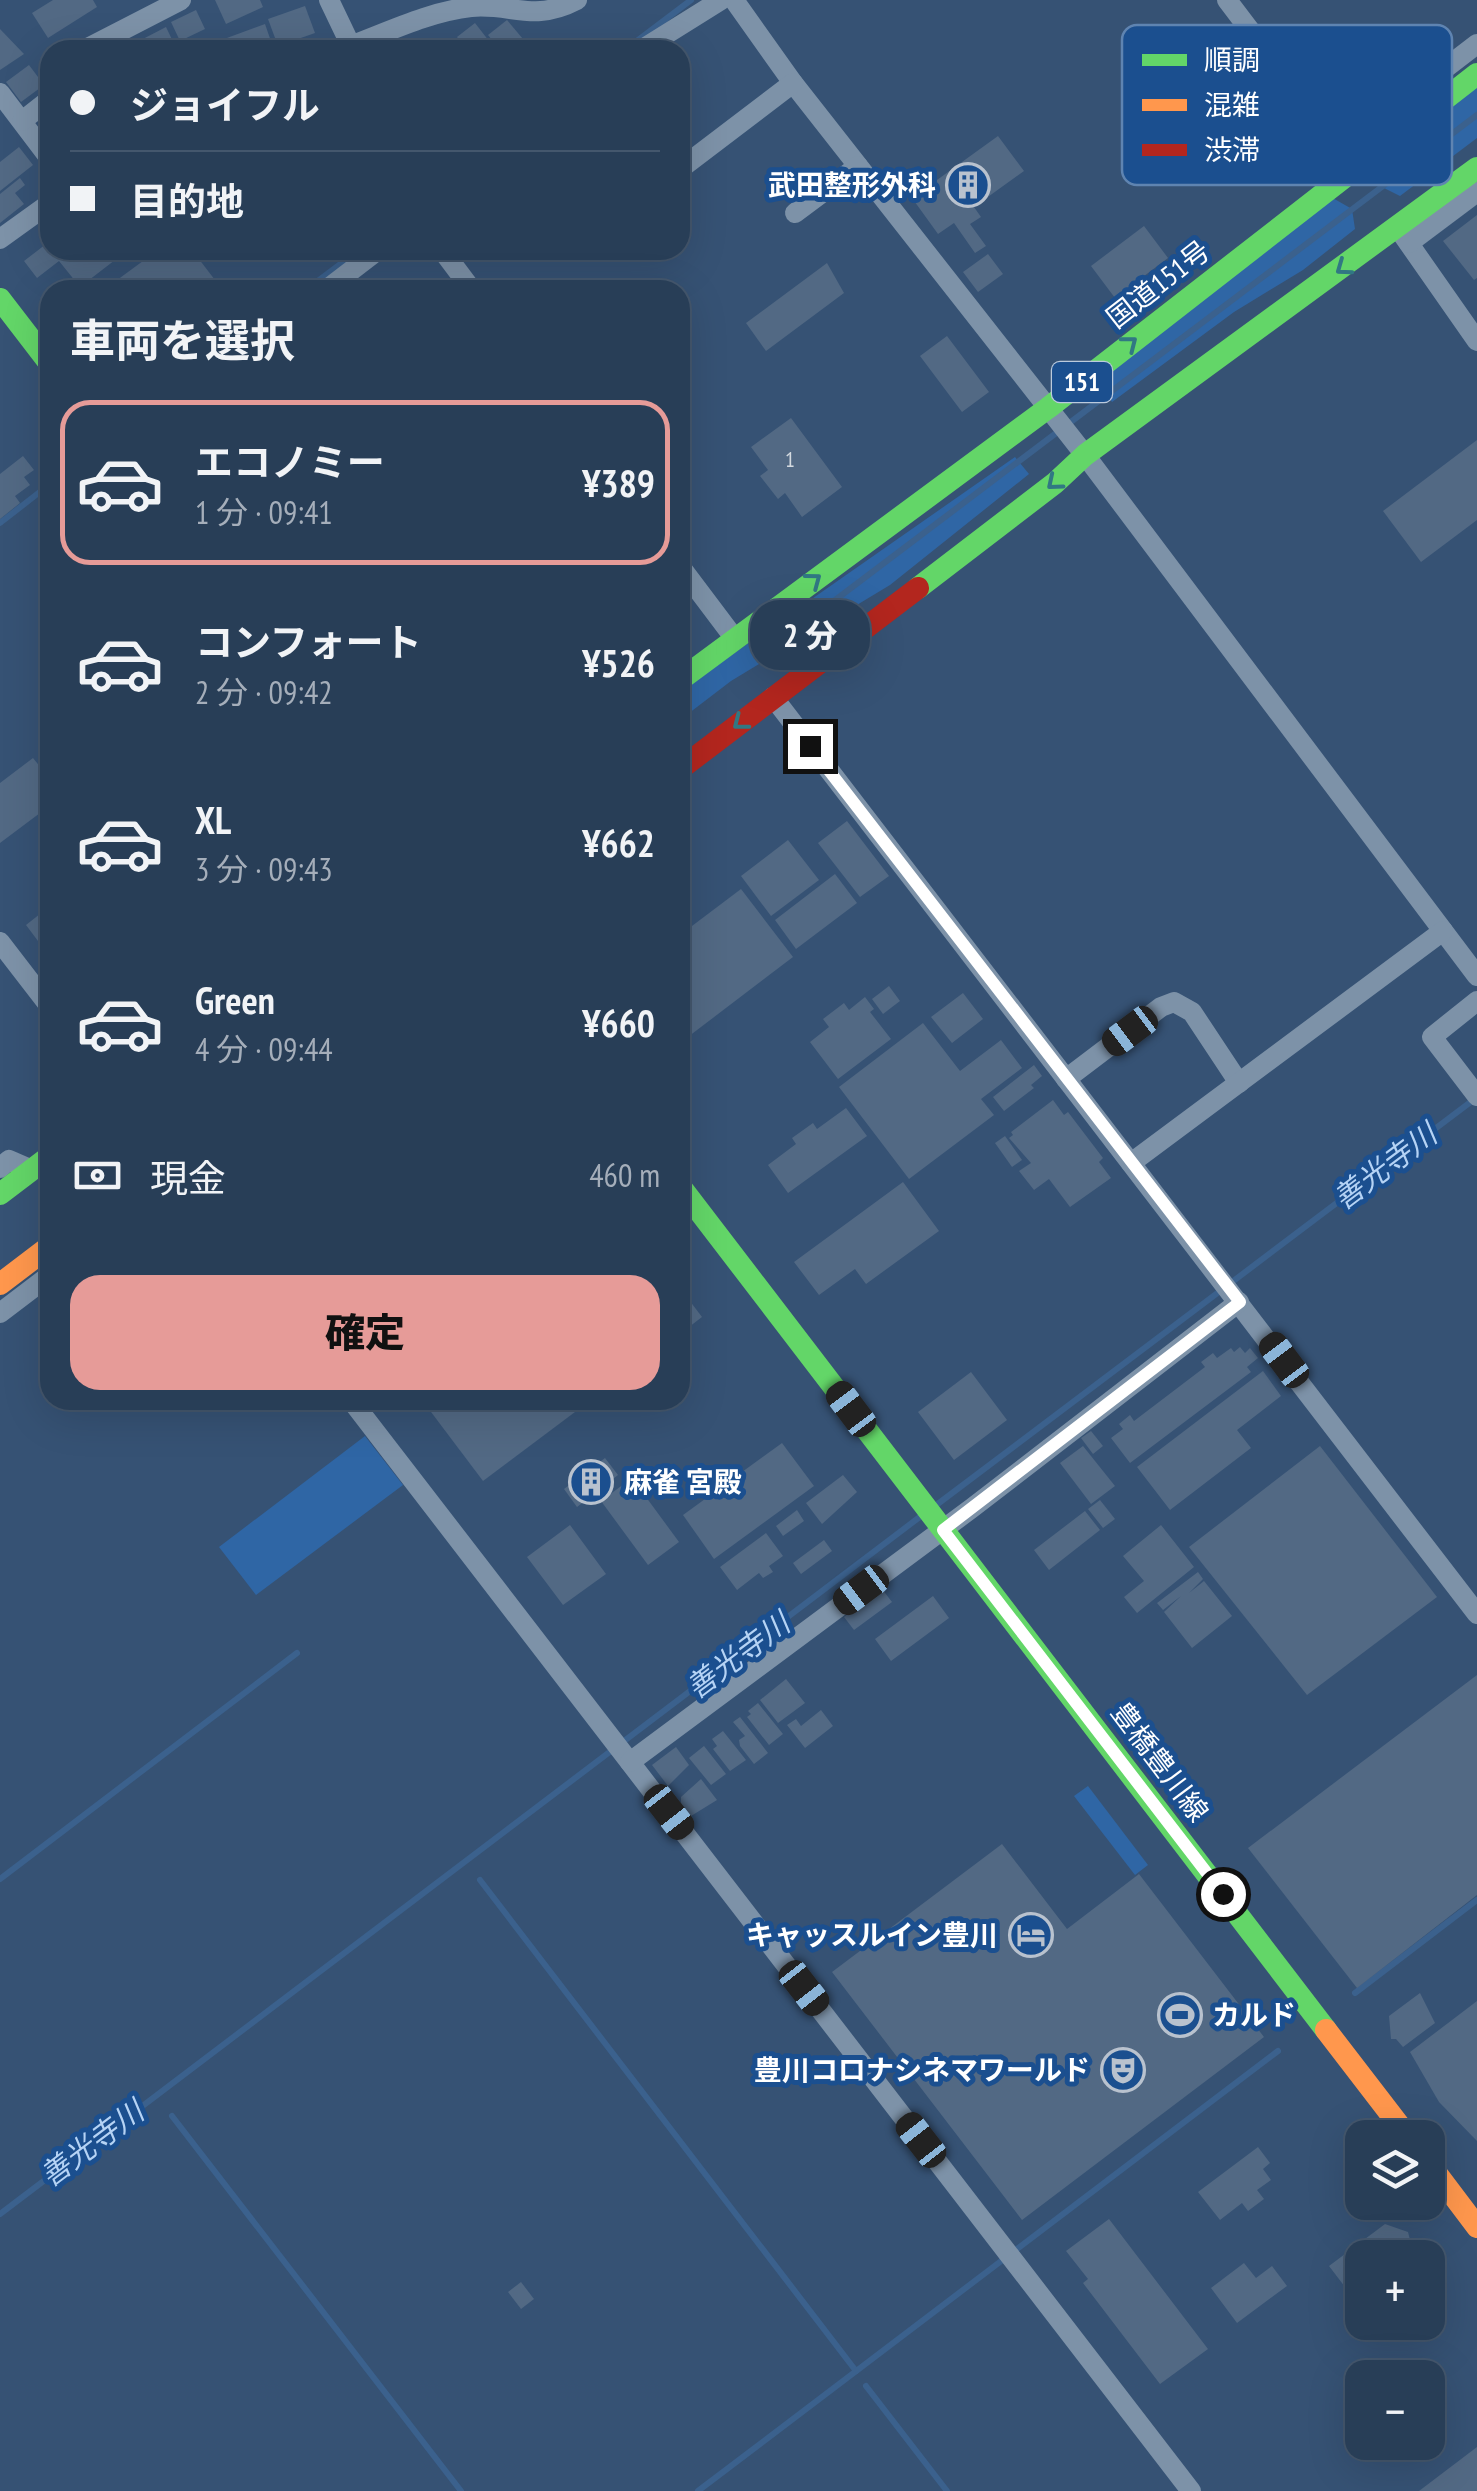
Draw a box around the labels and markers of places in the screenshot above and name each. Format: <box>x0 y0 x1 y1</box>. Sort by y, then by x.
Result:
building icon: 武田整形外科 <box>945 162 991 208</box>
place label: 武田整形外科 <box>768 166 936 203</box>
building icon: 麻雀 宮殿 <box>568 1459 614 1505</box>
place label: 麻雀 宮殿 <box>624 1463 742 1500</box>
hotel icon: キャッスルイン豊川 <box>1008 1912 1054 1958</box>
place label: キャッスルイン豊川 <box>746 1916 998 1953</box>
sports icon: カルド <box>1157 1992 1203 2038</box>
place label: カルド <box>1212 1996 1296 2033</box>
theatre icon: 豊川コロナシネマワールド <box>1100 2047 1146 2093</box>
place label: 豊川コロナシネマワールド <box>754 2051 1090 2088</box>

